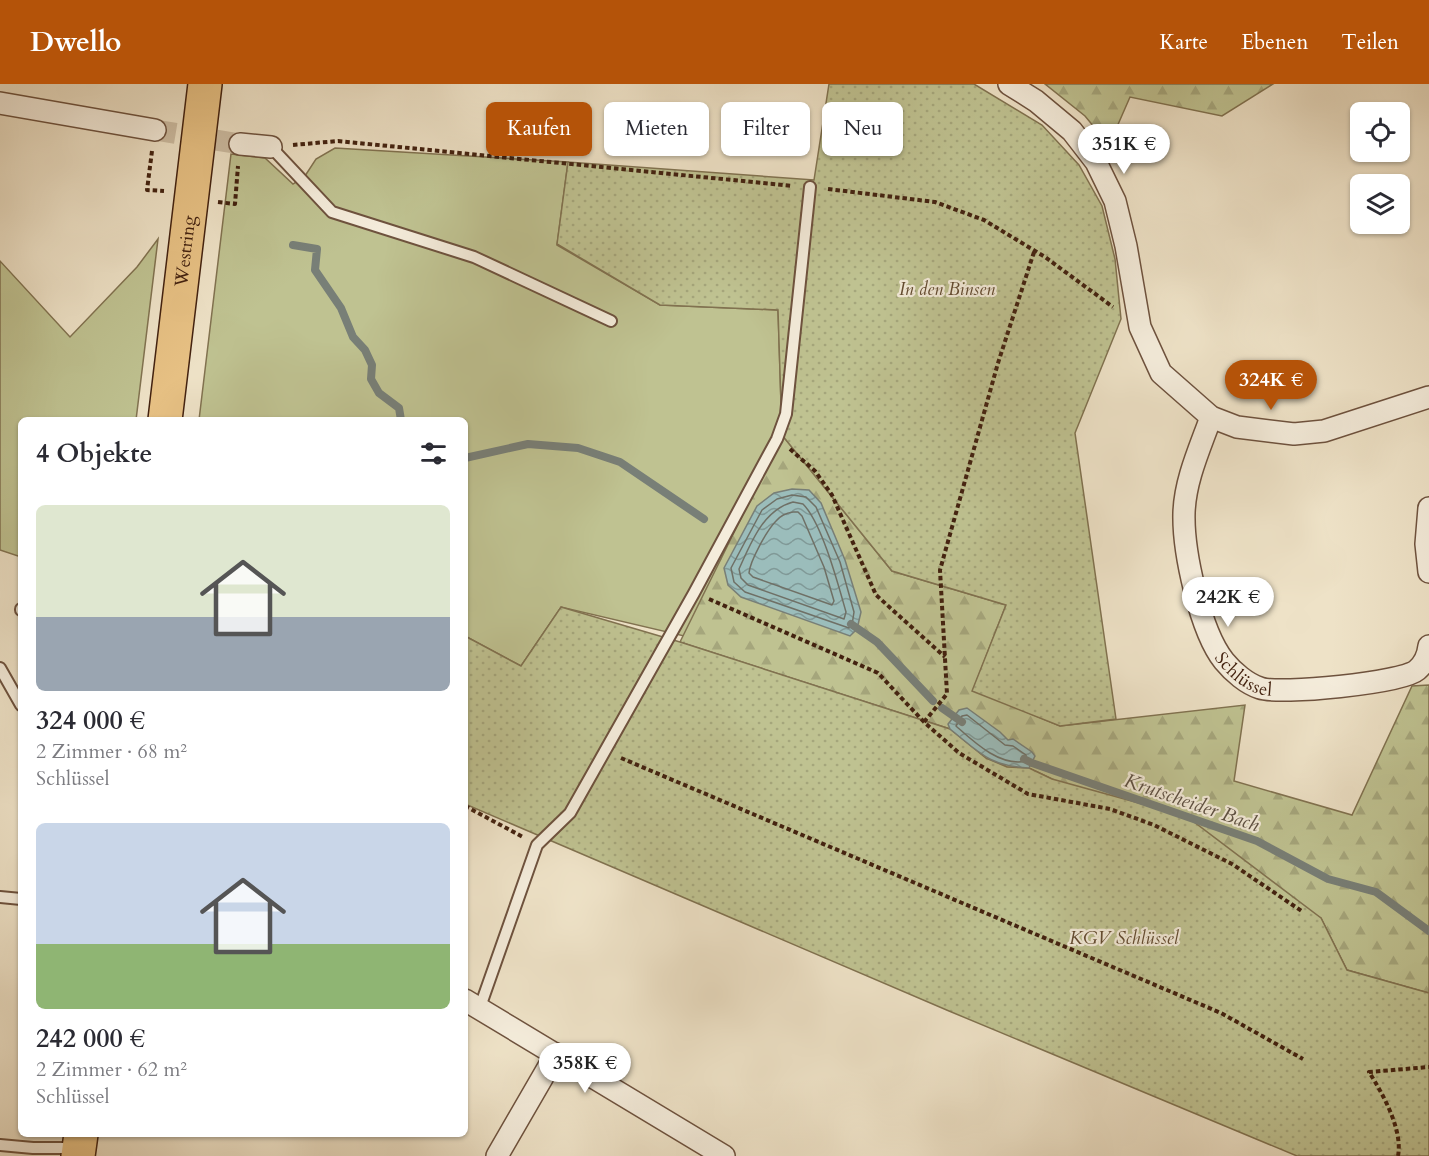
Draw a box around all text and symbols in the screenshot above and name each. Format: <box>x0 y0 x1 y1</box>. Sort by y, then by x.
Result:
text: Dwello <box>30 23 121 61</box>
text: Karte <box>1160 28 1208 57</box>
text: Ebenen <box>1241 28 1308 57</box>
text: Teilen <box>1341 28 1399 57</box>
chip: Kaufen <box>486 102 592 156</box>
chip: Mieten <box>604 102 709 156</box>
chip: Filter <box>721 102 810 156</box>
chip: Neu <box>822 102 903 156</box>
map controls <box>1350 102 1410 234</box>
button: locate <box>1350 102 1410 162</box>
pin: 351K € <box>1075 124 1173 175</box>
text: 351K € <box>1092 130 1156 157</box>
button: layers <box>1350 174 1410 234</box>
street label: Westring <box>169 213 202 289</box>
park label: In den Binsen <box>899 277 995 302</box>
pin: 324K € <box>1222 360 1320 411</box>
text: 324K € <box>1239 366 1303 393</box>
text: 4 Objekte <box>36 436 152 471</box>
icon: filters <box>417 437 450 470</box>
icon: home <box>189 544 297 652</box>
pin: 242K € <box>1179 577 1277 628</box>
text: 242K € <box>1196 583 1260 610</box>
street label: Schlüssel <box>1208 647 1273 703</box>
text: 324 000 € <box>36 703 145 738</box>
text: 2 Zimmer · 68 m² <box>36 738 187 765</box>
text: Schlüssel <box>36 765 110 792</box>
water label: Krutscheider Bach <box>1121 767 1263 838</box>
icon: home <box>189 862 297 970</box>
park label: KGV Schlüssel <box>1069 926 1180 951</box>
text: 242 000 € <box>36 1021 145 1056</box>
pin: 358K € <box>536 1043 634 1094</box>
text: 358K € <box>553 1049 617 1076</box>
text: 2 Zimmer · 62 m² <box>36 1056 187 1083</box>
text: Schlüssel <box>36 1083 110 1110</box>

